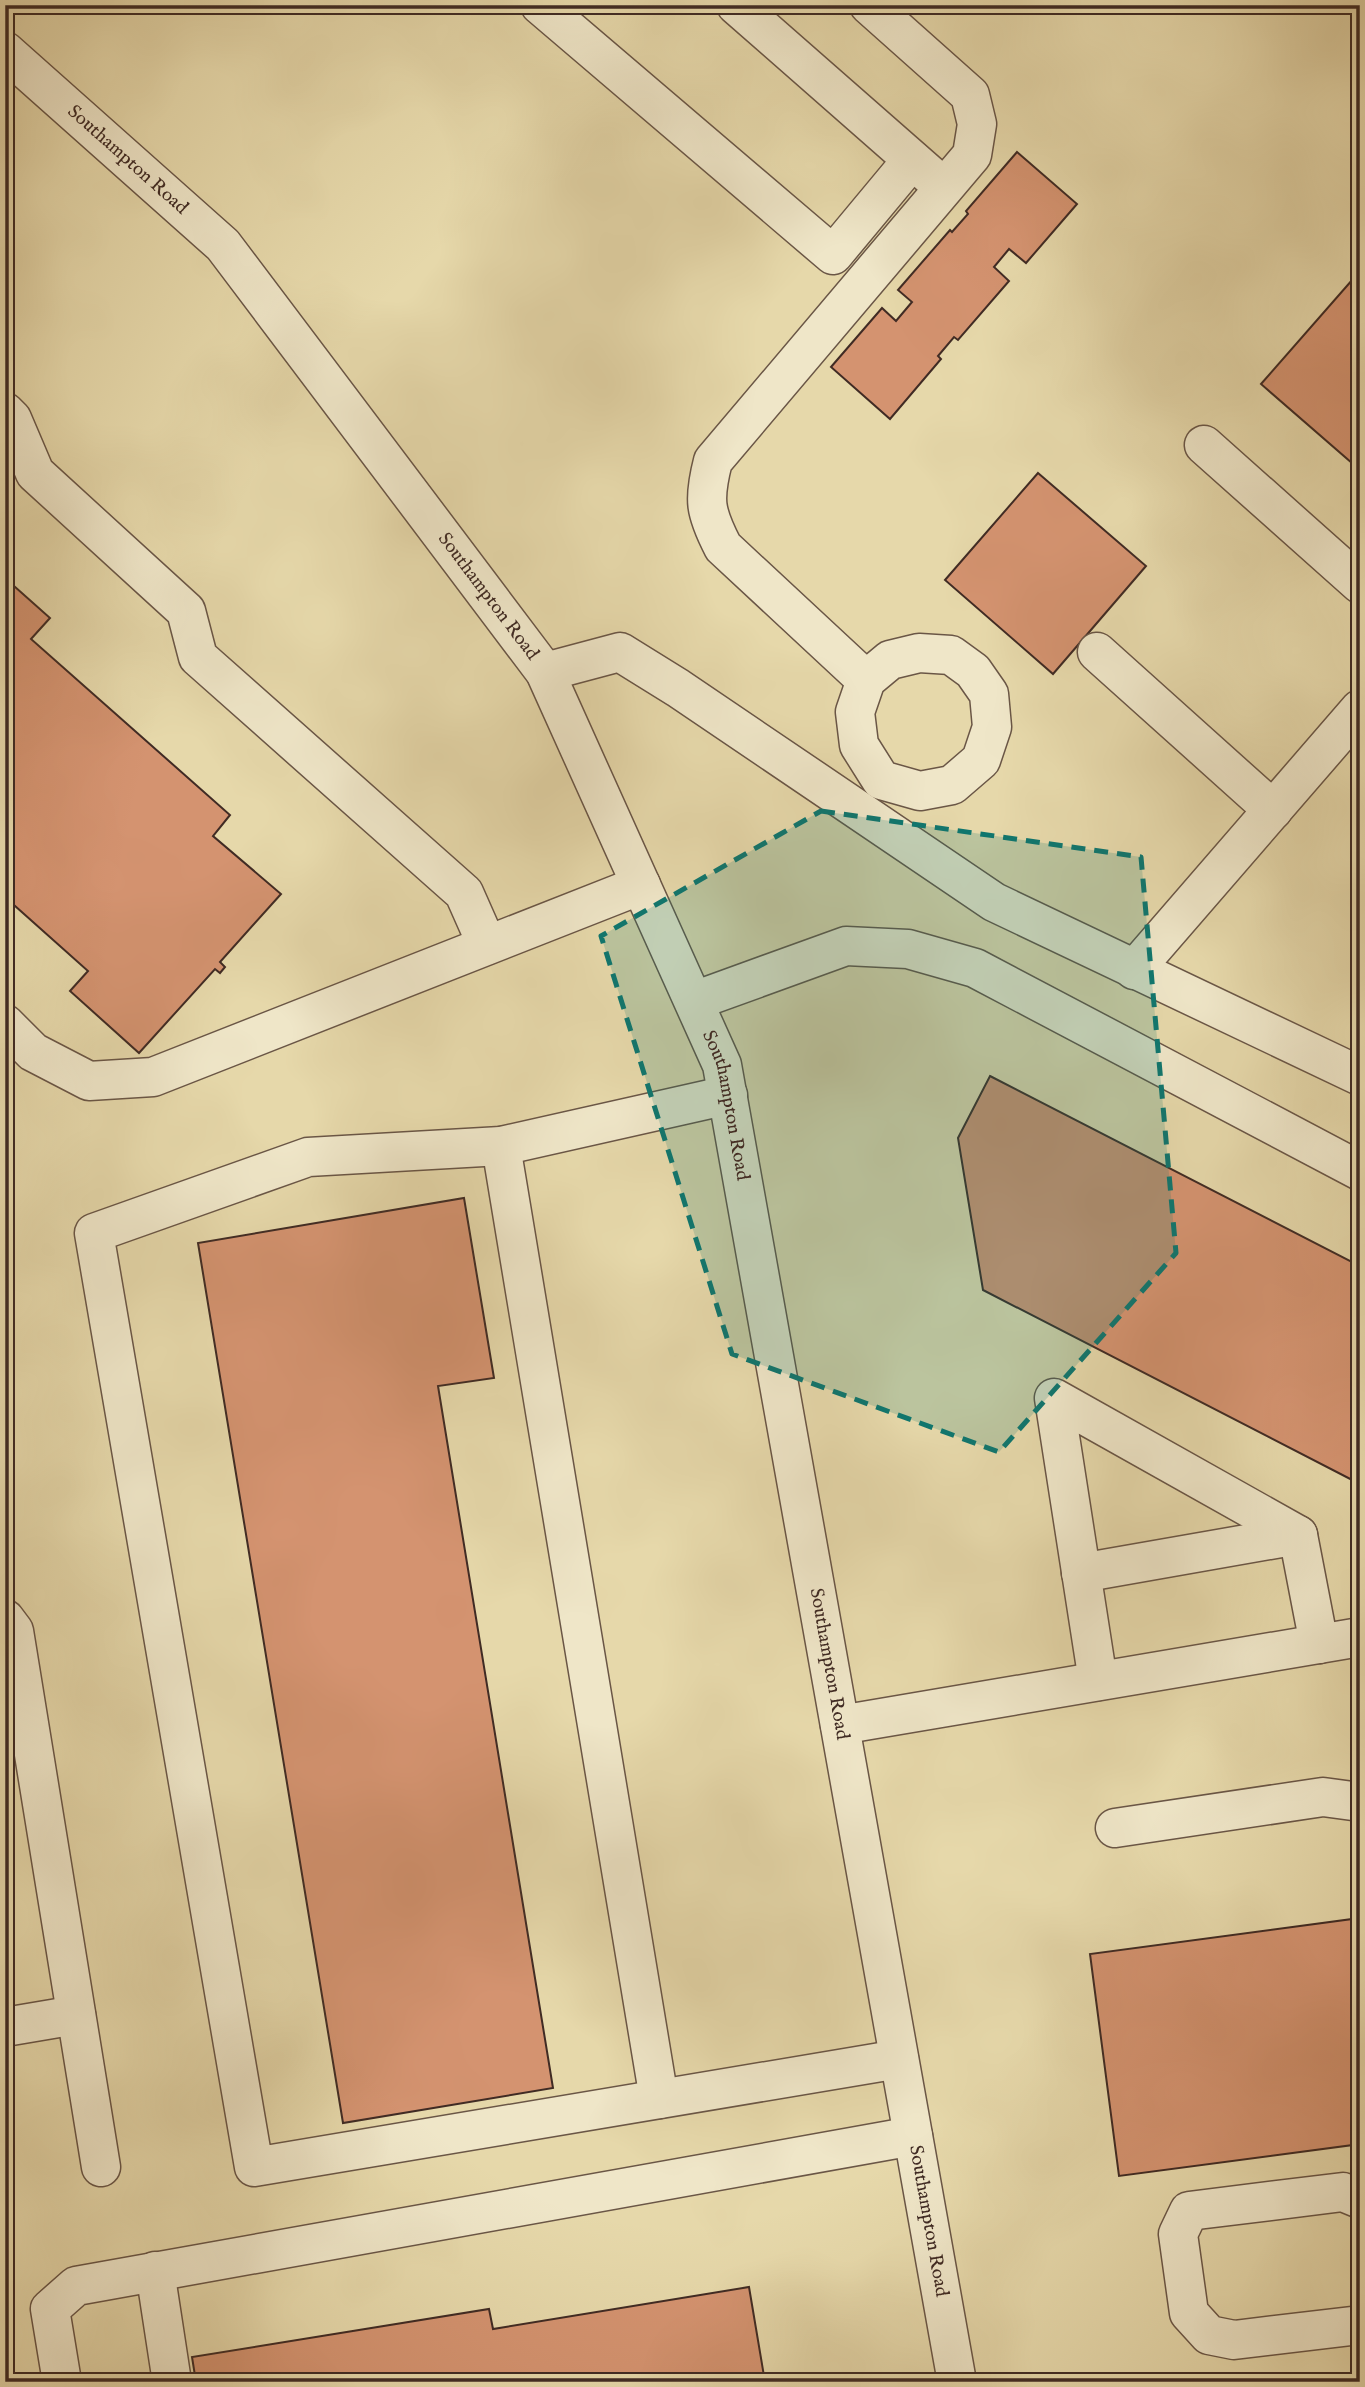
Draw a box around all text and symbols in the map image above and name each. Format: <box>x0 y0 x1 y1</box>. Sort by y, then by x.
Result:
street label: Southampton Road <box>62 100 194 221</box>
street label: Southampton Road <box>432 528 544 666</box>
street label: Southampton Road <box>696 1027 755 1183</box>
street label: Southampton Road <box>804 1586 854 1742</box>
street label: Southampton Road <box>903 2143 954 2300</box>

